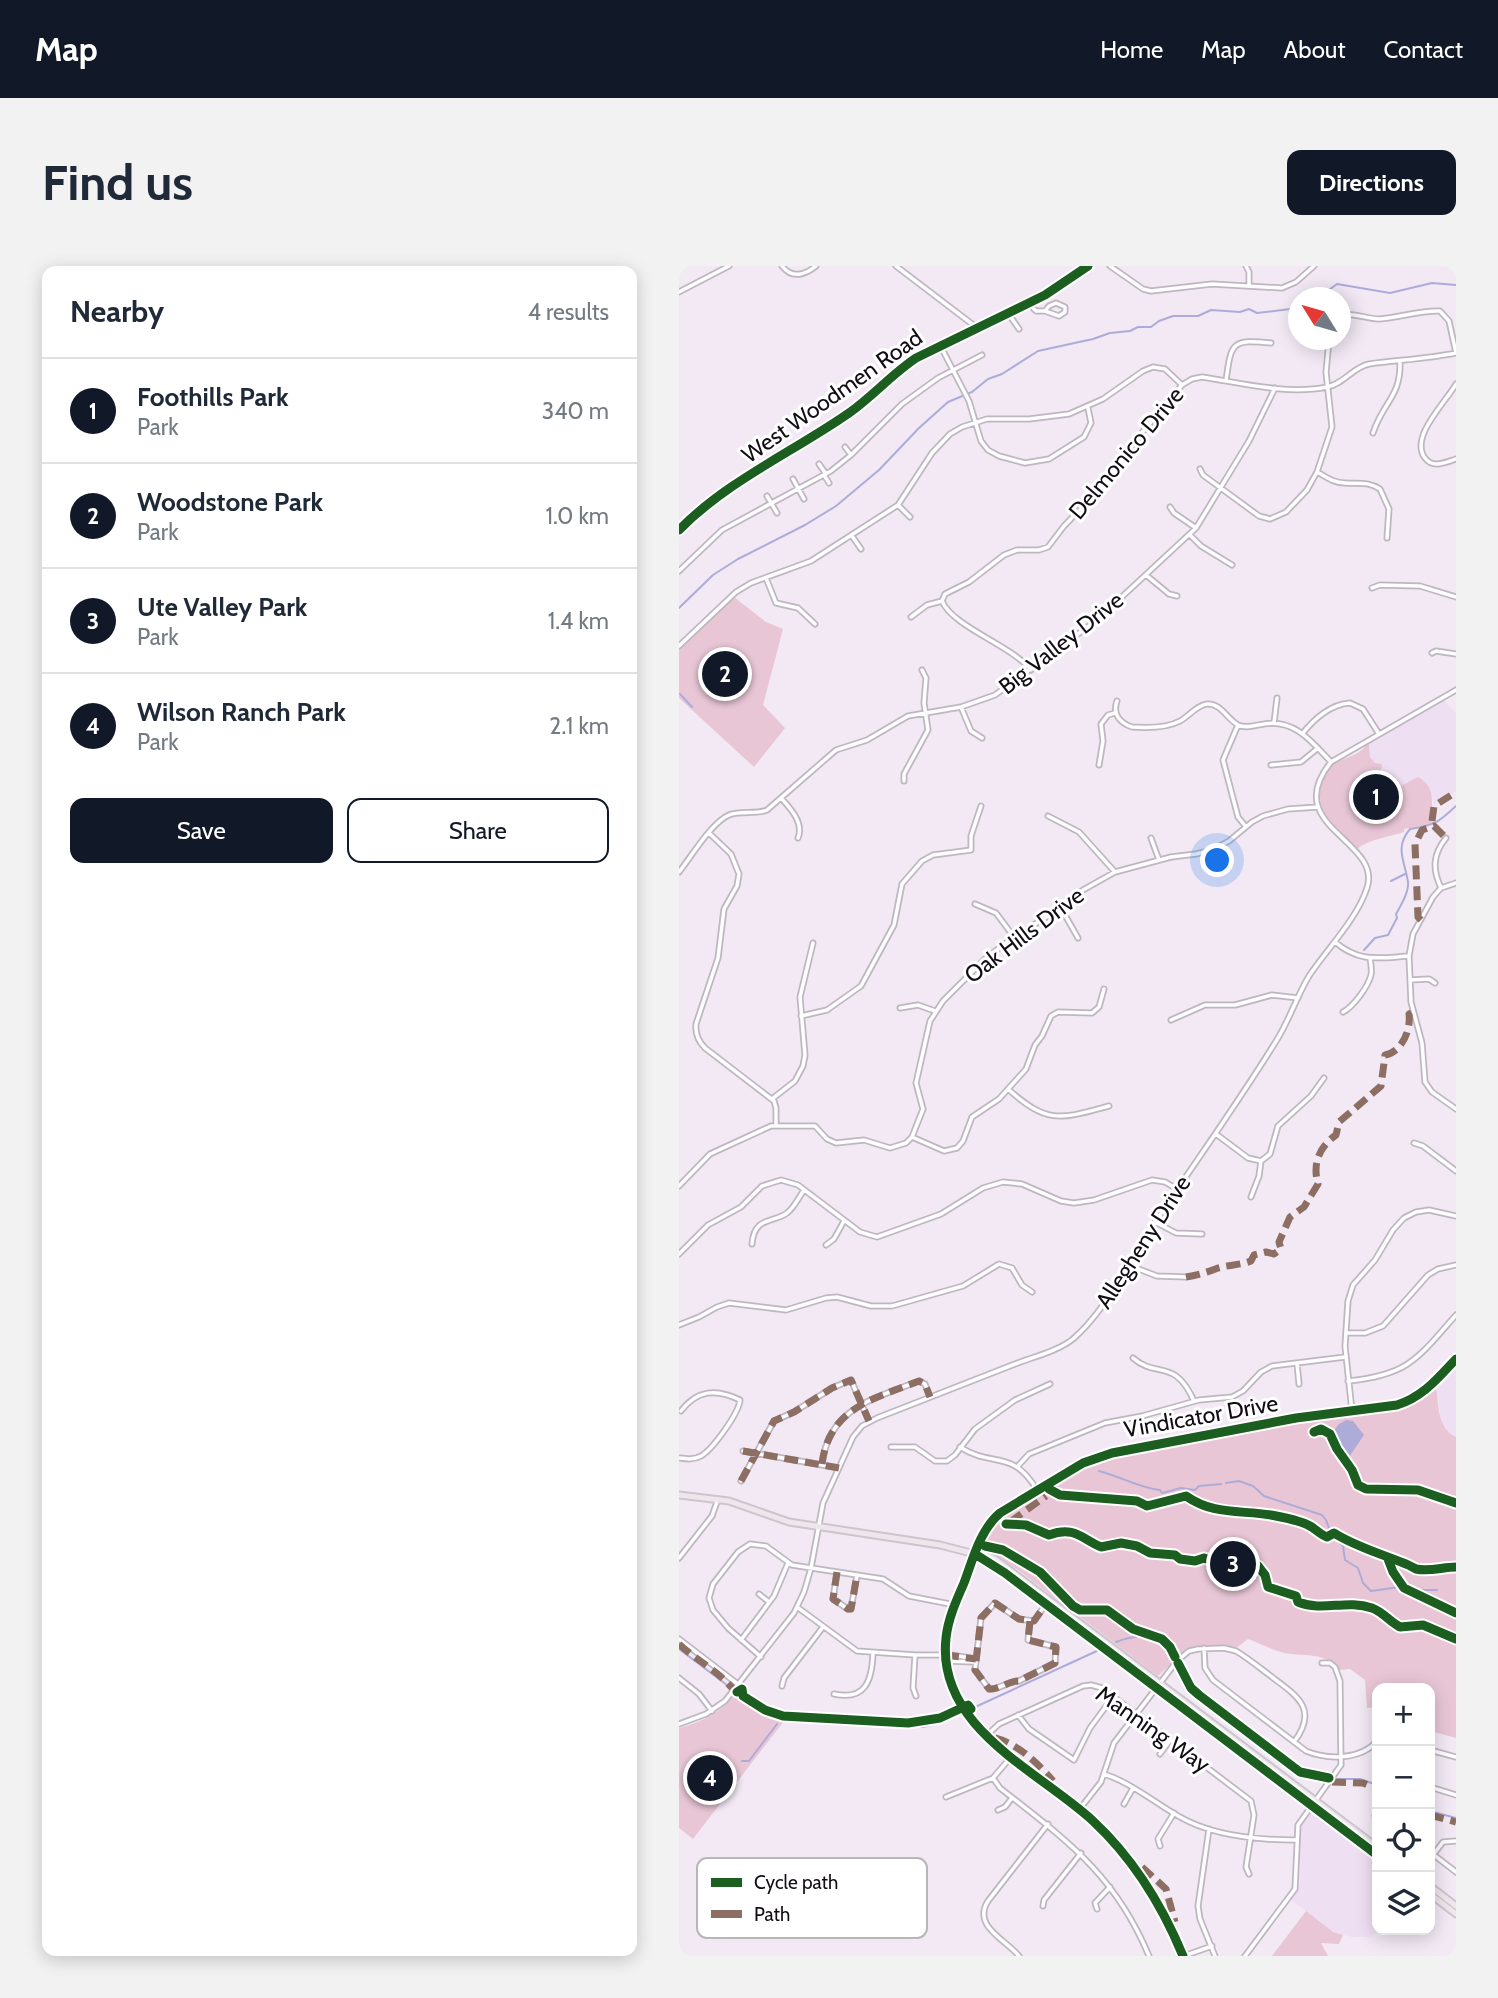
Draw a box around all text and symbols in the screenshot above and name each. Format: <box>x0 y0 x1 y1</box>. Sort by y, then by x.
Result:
text: Map <box>35 29 98 69</box>
text: Home <box>1100 35 1163 64</box>
text: Map <box>1201 35 1246 64</box>
text: About <box>1284 35 1346 64</box>
text: Contact <box>1384 35 1463 64</box>
button: Directions <box>1287 150 1456 215</box>
text: Find us <box>42 153 193 212</box>
north arrow <box>1288 287 1351 350</box>
text: Nearby <box>70 293 164 330</box>
text: 4 results <box>528 298 609 326</box>
street label: West Woodmen Road <box>736 323 928 469</box>
text: Foothills Park <box>137 381 289 413</box>
street label: Delmonico Drive <box>1063 381 1190 525</box>
text: 1 <box>89 397 97 425</box>
text: 340 m <box>542 397 609 425</box>
text: Park <box>137 413 178 441</box>
text: Woodstone Park <box>137 486 323 518</box>
text: 2 <box>87 502 99 530</box>
text: 1.0 km <box>545 502 609 530</box>
text: Park <box>137 518 178 546</box>
street label: Big Valley Drive <box>993 586 1129 700</box>
text: Ute Valley Park <box>137 591 307 623</box>
text: 3 <box>87 607 99 635</box>
text: 1.4 km <box>548 607 609 635</box>
text: Park <box>137 623 178 651</box>
pin: 2 <box>702 648 748 700</box>
text: Wilson Ranch Park <box>137 696 346 728</box>
text: 4 <box>86 712 100 740</box>
text: 2.1 km <box>549 712 609 740</box>
text: Park <box>137 728 178 756</box>
pin: 1 <box>1353 771 1399 823</box>
button: Save <box>70 798 333 863</box>
button: Share <box>347 798 609 863</box>
your location <box>1200 843 1234 877</box>
street label: Oak Hills Drive <box>959 881 1089 989</box>
street label: Allegheny Drive <box>1090 1170 1197 1314</box>
street label: Vindicator Drive <box>1122 1389 1280 1443</box>
pin: 3 <box>1210 1538 1256 1590</box>
street label: Manning Way <box>1091 1679 1216 1779</box>
map controls <box>1372 1683 1435 1935</box>
button: + <box>1372 1683 1435 1746</box>
button: − <box>1372 1746 1435 1809</box>
pin: 4 <box>687 1752 733 1804</box>
button: locate <box>1372 1809 1435 1872</box>
legend <box>697 1858 927 1938</box>
text: Cycle path <box>754 1871 838 1894</box>
button: layers <box>1372 1872 1435 1935</box>
text: Path <box>754 1903 790 1926</box>

